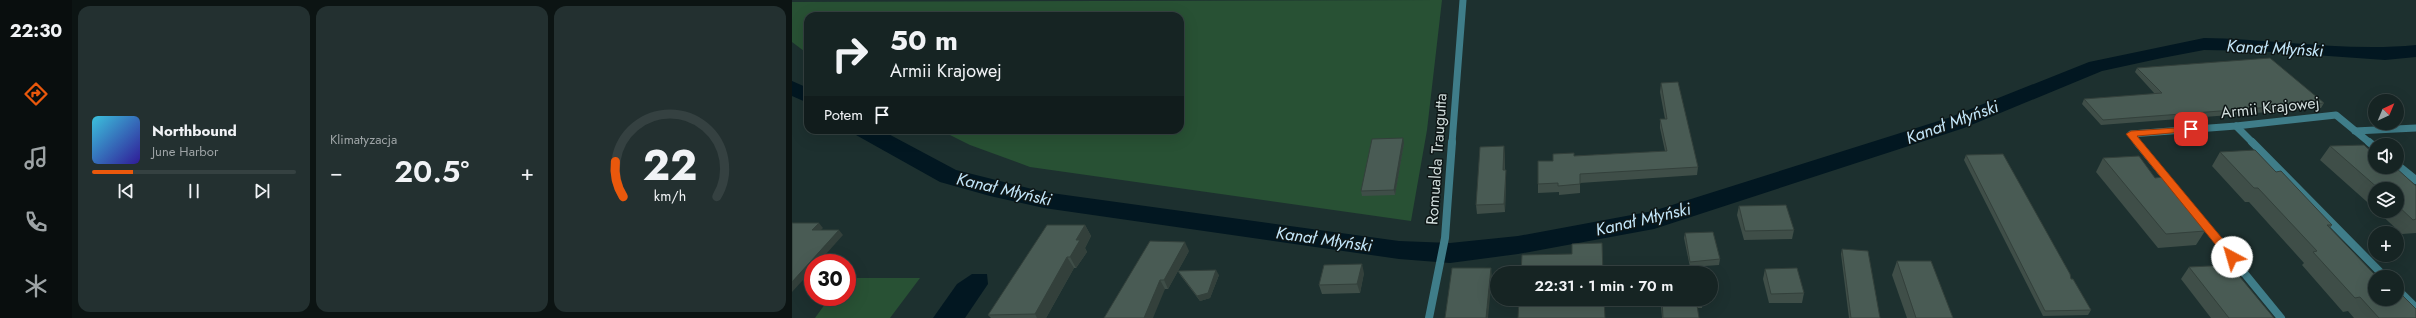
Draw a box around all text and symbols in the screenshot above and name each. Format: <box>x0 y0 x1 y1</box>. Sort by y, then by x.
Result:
text: 22:30 <box>10 18 62 44</box>
text: 50 m <box>890 20 958 61</box>
icon: right <box>824 28 876 80</box>
water label: Kanał Młyński <box>2226 33 2325 63</box>
text: Armii Krajowej <box>890 58 1002 84</box>
icon: directions <box>22 80 50 108</box>
street label: Armii Krajowej <box>2219 91 2321 124</box>
street label: Romualda Traugutta <box>1420 92 1453 226</box>
water label: Kanał Młyński <box>1902 94 2002 150</box>
north arrow <box>2368 94 2404 130</box>
map controls <box>2368 94 2404 306</box>
text: Potem <box>824 104 863 126</box>
icon: arrive <box>871 104 893 126</box>
pin <box>2174 112 2208 146</box>
icon: arrive <box>2180 118 2202 140</box>
text: Northbound <box>152 120 237 142</box>
text: Klimatyzacja <box>330 130 397 149</box>
text: 22 <box>643 135 697 196</box>
button: sound <box>2368 138 2404 174</box>
text: June Harbor <box>152 142 218 161</box>
icon: music <box>22 144 50 172</box>
text: 20.5° <box>394 150 469 193</box>
text: − <box>330 156 343 188</box>
text: + <box>520 156 534 188</box>
water label: Kanał Młyński <box>954 166 1055 212</box>
icon: previous <box>115 180 137 202</box>
icon: pause <box>183 180 205 202</box>
icon: next <box>251 180 273 202</box>
button: layers <box>2368 182 2404 218</box>
text: km/h <box>654 186 686 206</box>
water label: Kanał Młyński <box>1593 196 1694 242</box>
icon: phone <box>22 208 50 236</box>
water label: Kanał Młyński <box>1274 220 1374 258</box>
button: + <box>2368 226 2404 262</box>
position arrow <box>2211 236 2253 278</box>
speed limit sign: 30 <box>804 254 856 306</box>
button: − <box>2368 270 2404 306</box>
icon: climate <box>22 272 50 300</box>
text: 22:31 · 1 min · 70 m <box>1535 275 1673 297</box>

